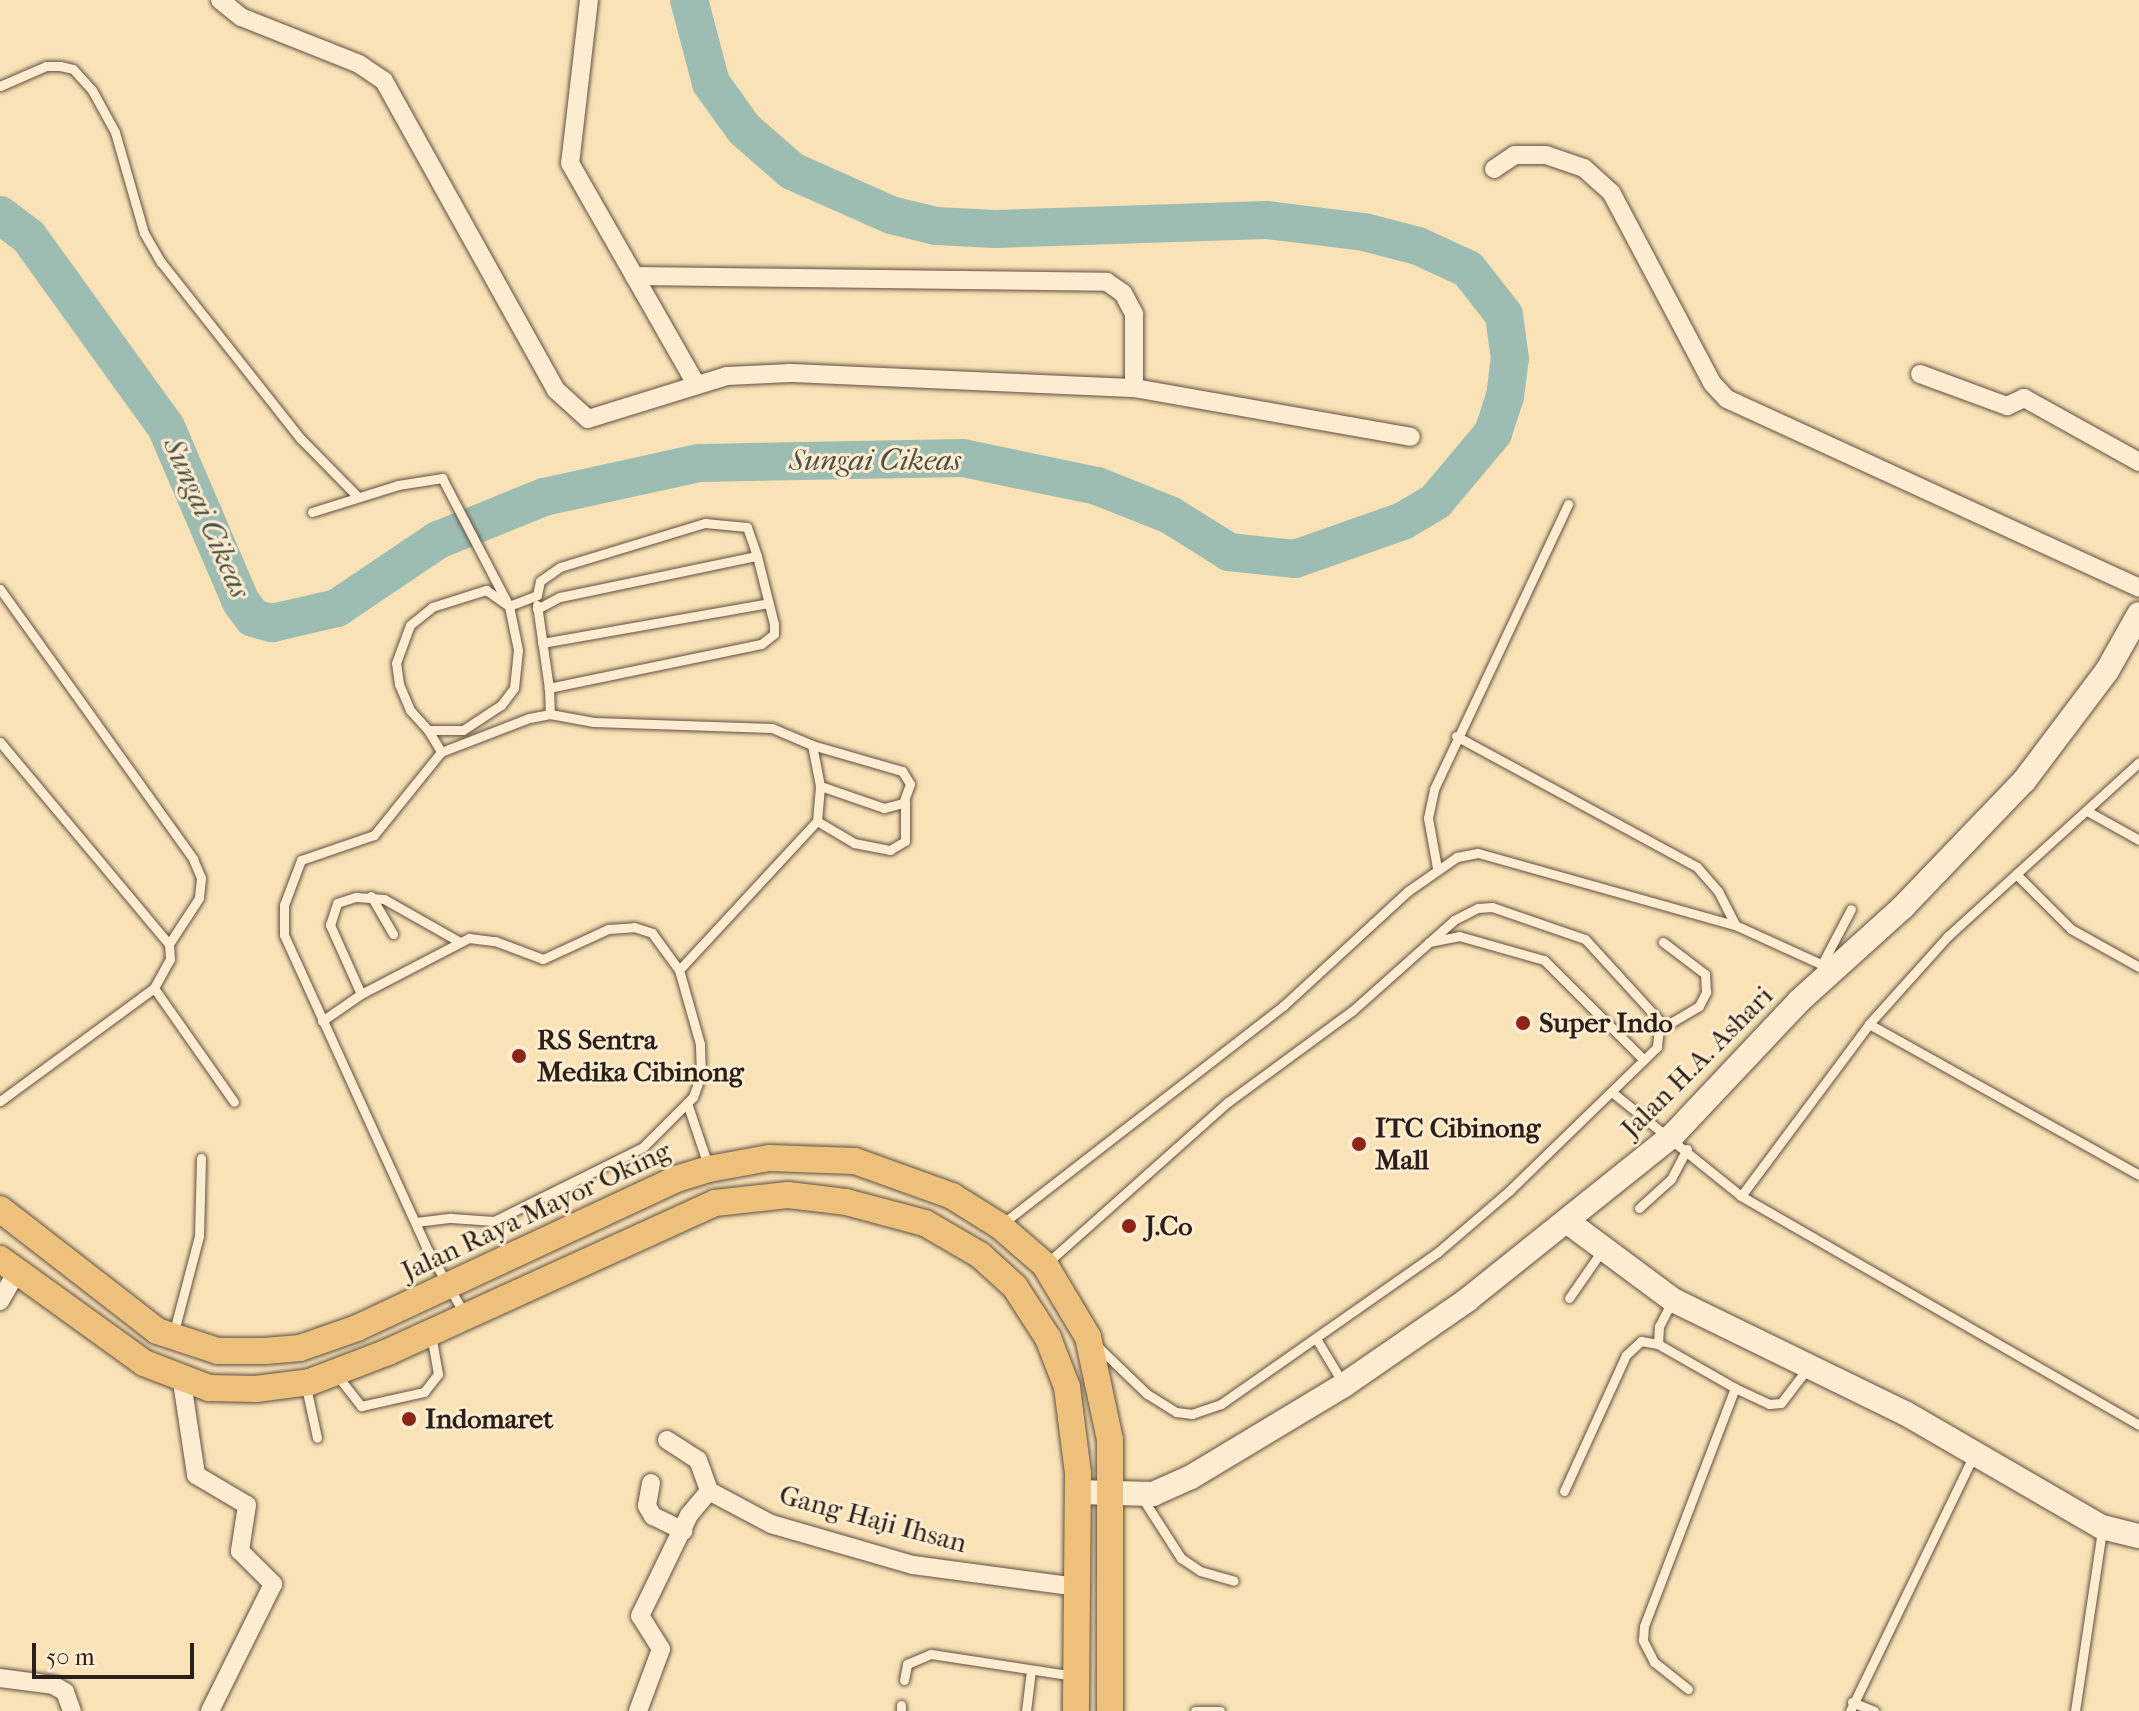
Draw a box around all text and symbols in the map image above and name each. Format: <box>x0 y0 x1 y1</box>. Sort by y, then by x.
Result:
water label: Sungai Cikeas <box>155 432 257 604</box>
water label: Sungai Cikeas <box>789 443 961 479</box>
street label: Jalan H.A. Ashari <box>1614 979 1780 1145</box>
place label: Super Indo <box>1539 1006 1673 1040</box>
marker: Super Indo <box>1514 1014 1532 1032</box>
place label: RS Sentra Medika Cibinong <box>537 1023 744 1089</box>
marker: RS Sentra Medika Cibinong <box>508 1045 530 1067</box>
place label: ITC Cibinong Mall <box>1375 1111 1540 1177</box>
street label: Jalan Raya Mayor Oking <box>396 1134 676 1288</box>
marker: ITC Cibinong Mall <box>1350 1135 1368 1153</box>
place label: J.Co <box>1145 1209 1193 1243</box>
marker: J.Co <box>1120 1217 1138 1235</box>
place label: Indomaret <box>425 1402 553 1436</box>
marker: Indomaret <box>400 1410 418 1428</box>
street label: Gang Haji Ihsan <box>776 1478 970 1560</box>
scale bar <box>36 1627 198 1677</box>
text: 50 m <box>46 1643 95 1671</box>

